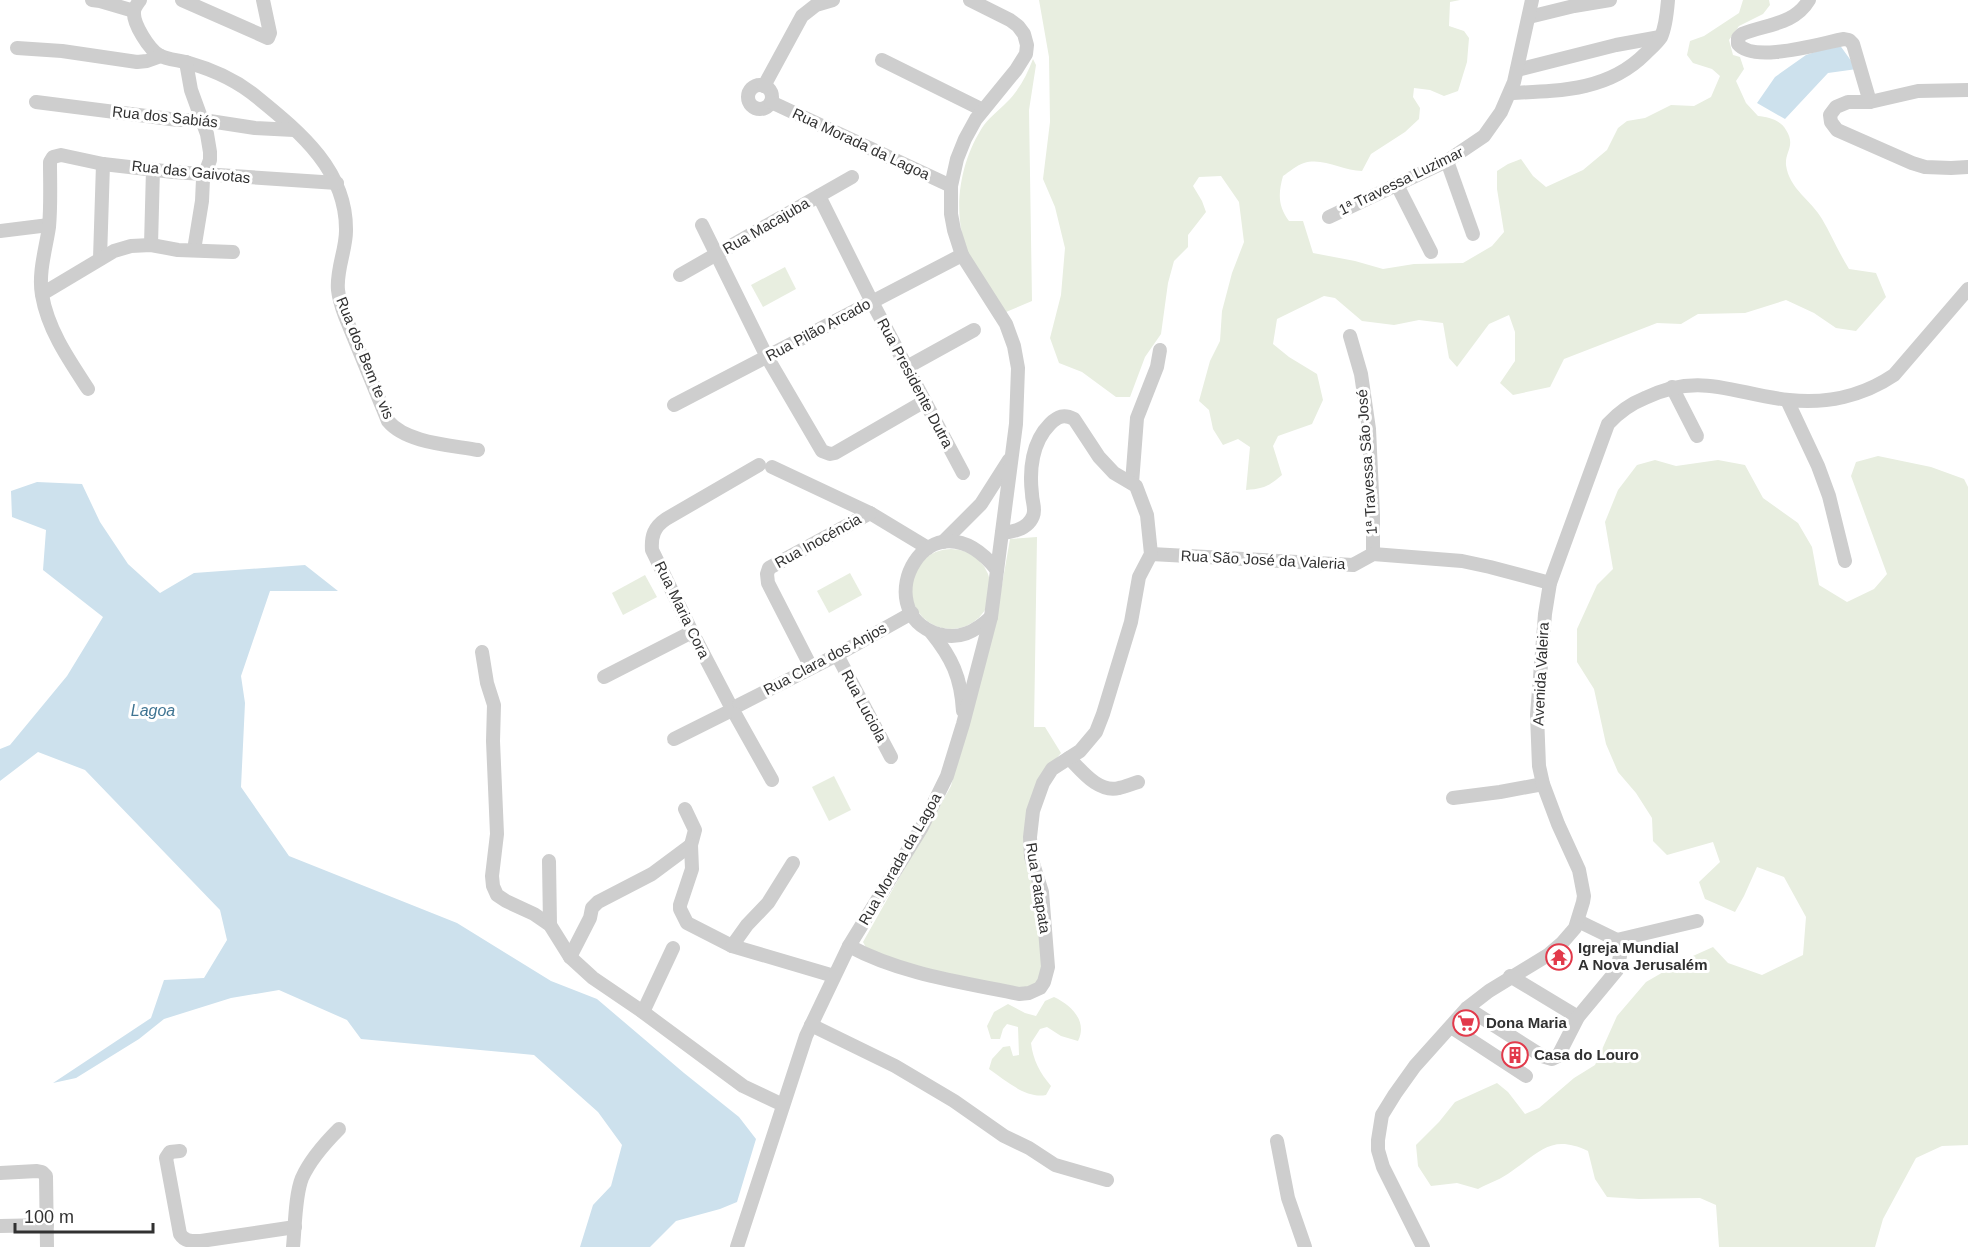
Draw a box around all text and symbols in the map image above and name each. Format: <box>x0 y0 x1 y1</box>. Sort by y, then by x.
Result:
street label: Rua dos Sabiás <box>112 103 219 130</box>
street label: Rua Morada da Lagoa <box>790 104 933 183</box>
street label: 1ª Travessa Luzimar <box>1336 143 1466 218</box>
street label: Rua das Gaivotas <box>131 157 251 186</box>
street label: Rua Macajuba <box>720 194 812 257</box>
street label: Rua dos Bem te vis <box>333 294 398 421</box>
street label: Rua Pilão Arcado <box>763 295 873 364</box>
street label: Rua Presidente Dutra <box>874 315 957 451</box>
street label: 1ª Travessa São José <box>1353 389 1380 535</box>
street label: Rua Inocéncia <box>772 510 864 571</box>
street label: Rua São José da Valeria <box>1180 547 1346 572</box>
street label: Rua Maria Cora <box>652 558 714 662</box>
street label: Rua Clara dos Anjos <box>760 619 889 698</box>
street label: Avenida Valeira <box>1529 621 1552 726</box>
street label: Rua Luciola <box>838 667 891 745</box>
water label: Lagoa <box>131 702 175 719</box>
street label: Rua Morada da Lagoa <box>855 789 945 928</box>
street label: Rua Patapata <box>1023 841 1054 935</box>
place label: Igreja Mundial A Nova Jerusalém <box>1578 939 1708 973</box>
temple icon: Igreja Mundial A Nova Jerusalém <box>1544 942 1574 972</box>
supermarket icon: Dona Maria <box>1451 1008 1481 1038</box>
place label: Dona Maria <box>1486 1014 1568 1031</box>
building icon: Casa do Louro <box>1500 1040 1530 1070</box>
place label: Casa do Louro <box>1534 1046 1639 1063</box>
scale bar <box>15 1196 153 1234</box>
text: 100 m <box>24 1207 74 1227</box>

